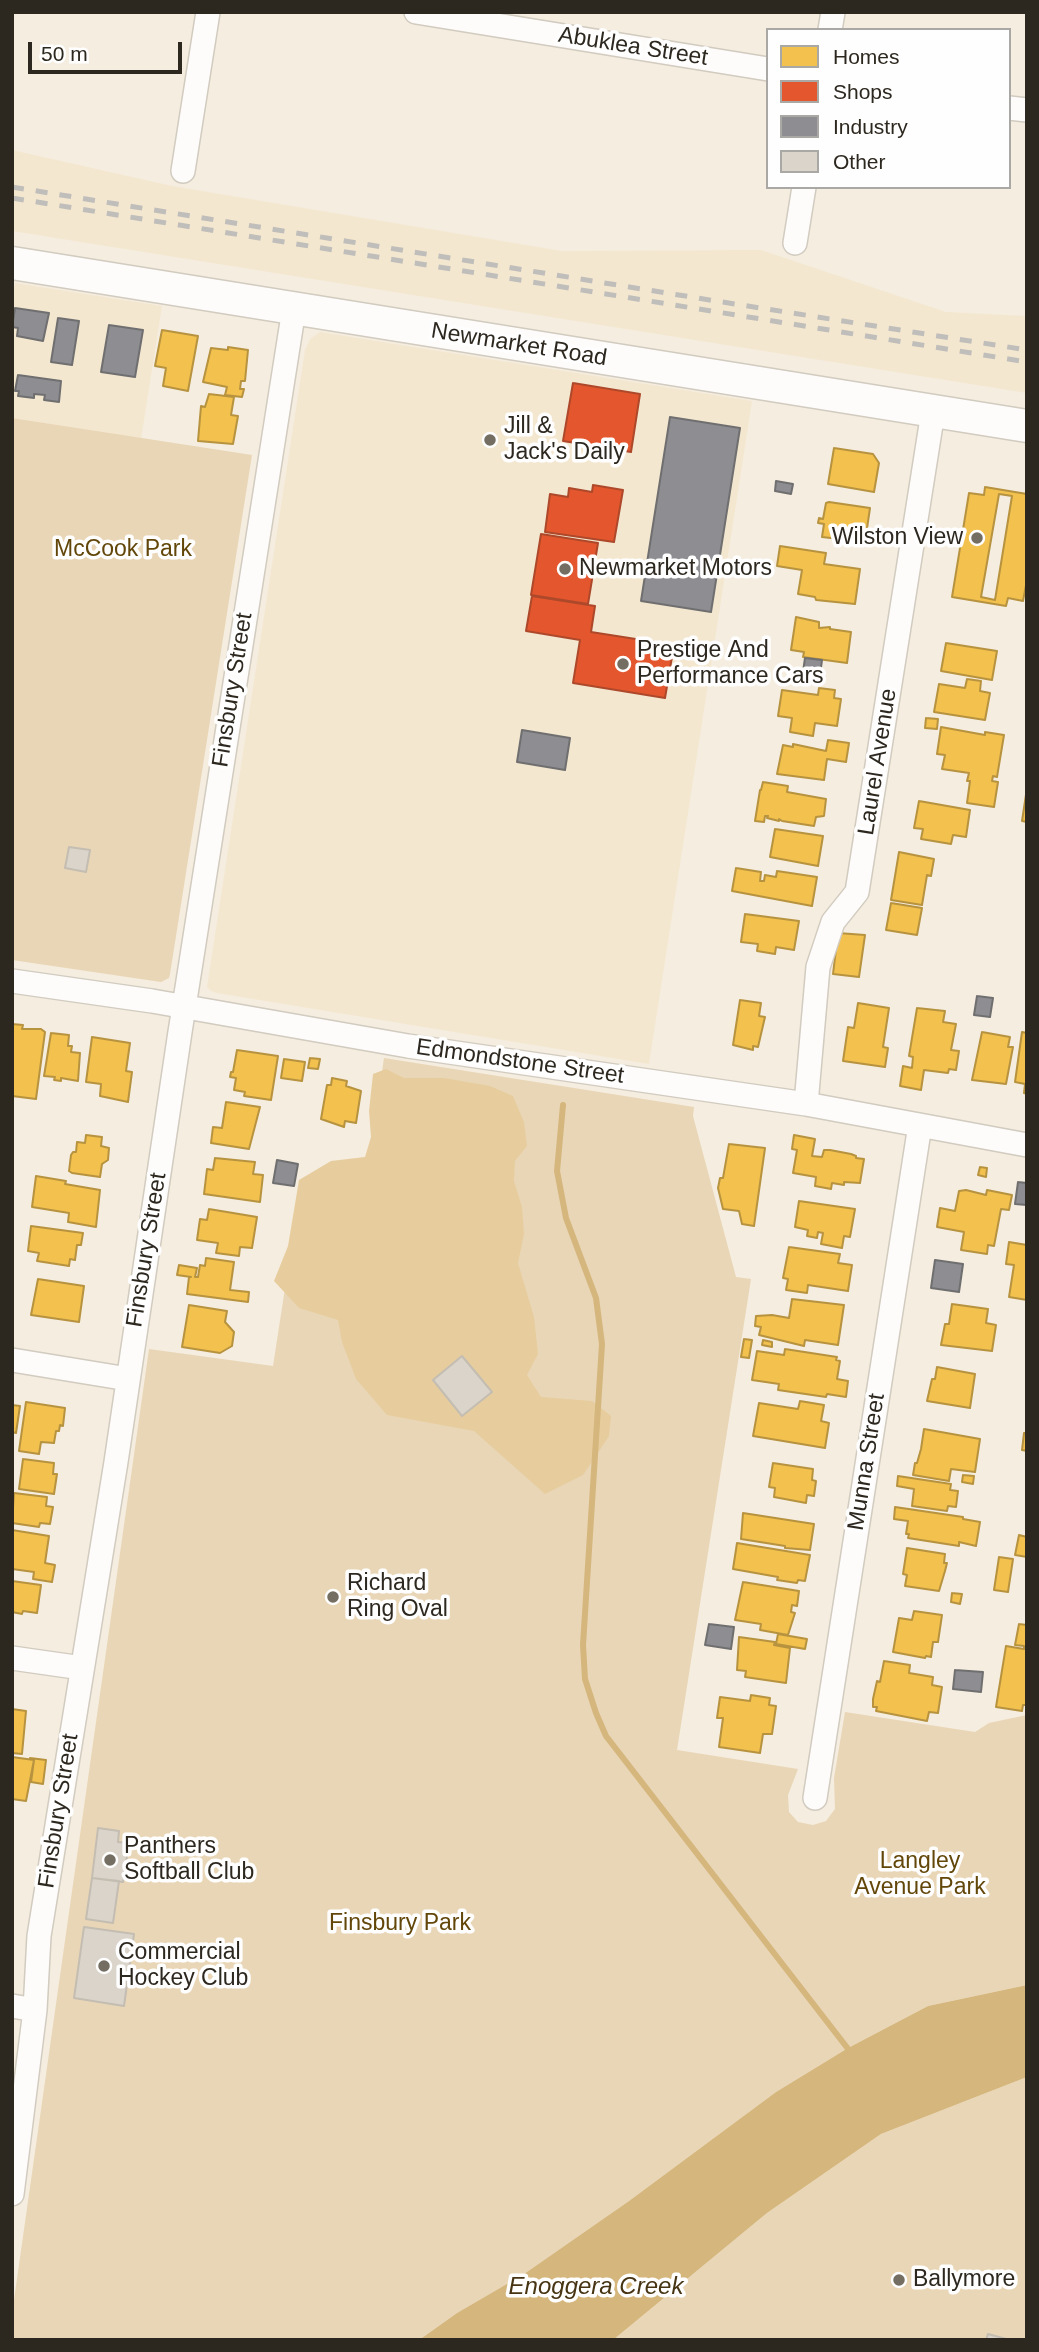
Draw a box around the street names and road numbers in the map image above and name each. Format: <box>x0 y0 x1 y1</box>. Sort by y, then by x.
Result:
street label: Abuklea Street <box>556 22 710 72</box>
street label: Newmarket Road <box>429 317 609 373</box>
street label: Finsbury Street <box>207 611 259 769</box>
street label: Laurel Avenue <box>853 687 903 837</box>
street label: Edmondstone Street <box>414 1034 626 1090</box>
street label: Finsbury Street <box>121 1171 173 1329</box>
street label: Munna Street <box>843 1392 891 1532</box>
street label: Finsbury Street <box>33 1732 85 1890</box>

